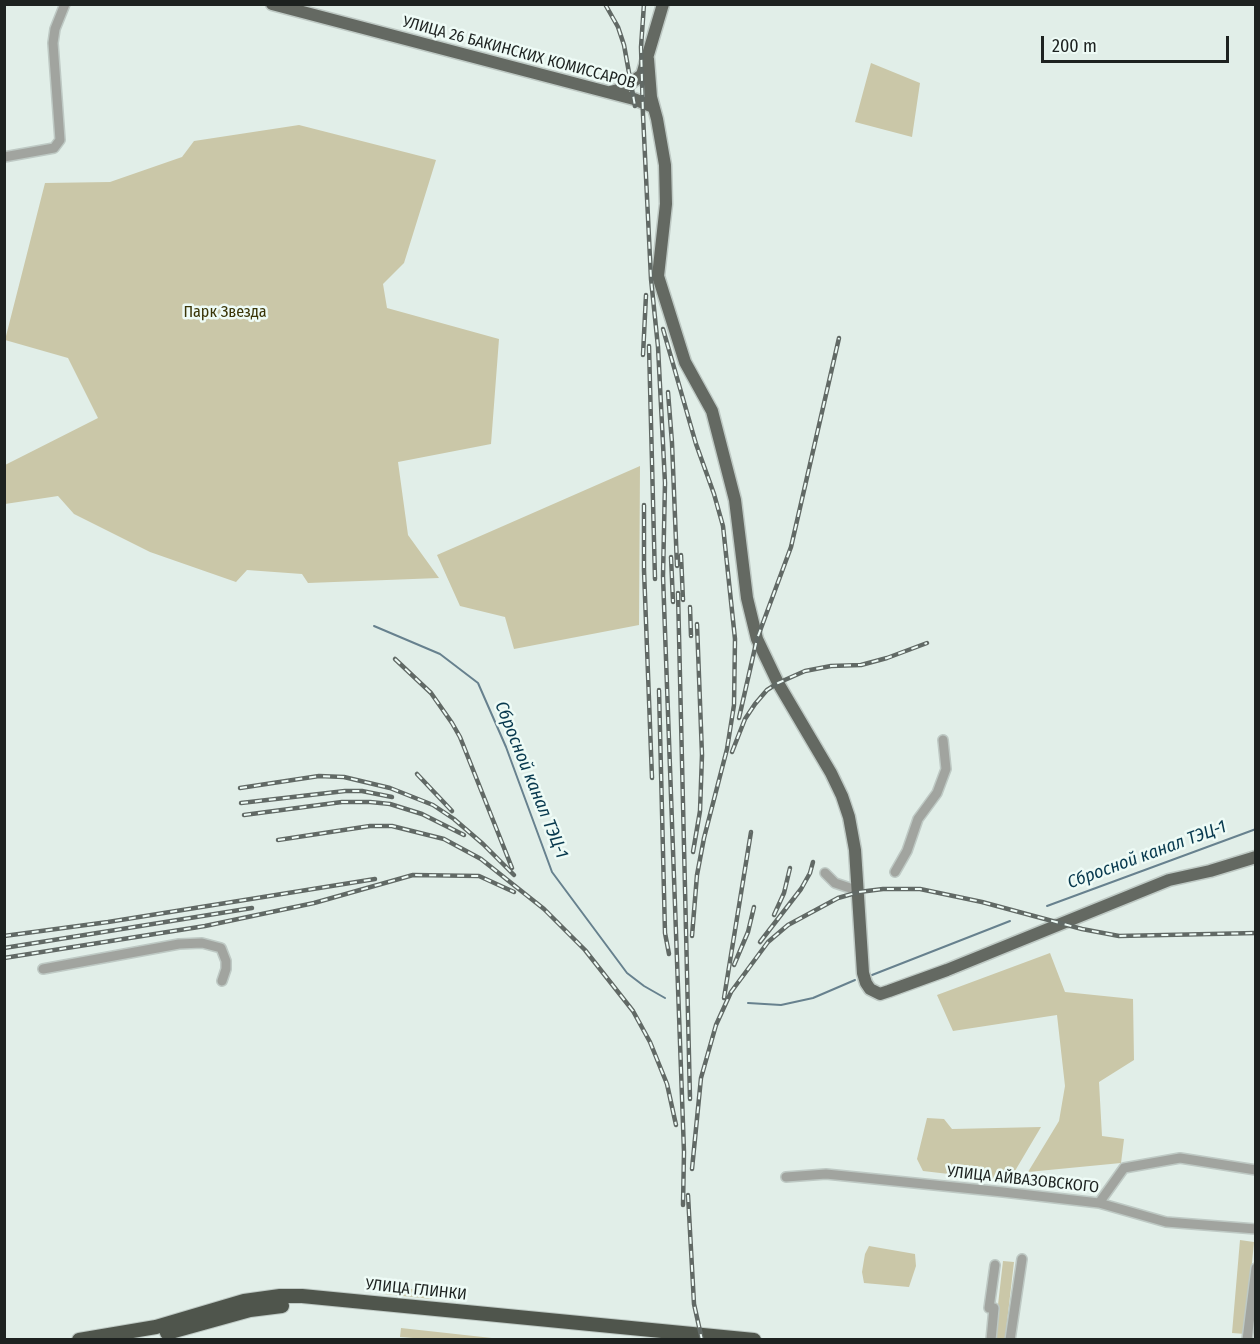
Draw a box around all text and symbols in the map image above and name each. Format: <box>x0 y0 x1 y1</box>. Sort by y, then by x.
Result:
street label: УЛИЦА 26 БАКИНСКИХ КОМИССАРОВ <box>400 13 638 93</box>
scale bar <box>1044 24 1232 62</box>
text: 200 m <box>1052 35 1097 57</box>
park label: Парк Звезда <box>183 303 267 323</box>
water label: Сбросной канал ТЭЦ-1 <box>490 698 572 862</box>
water label: Сбросной канал ТЭЦ-1 <box>1065 816 1229 894</box>
street label: УЛИЦА АЙВАЗОВСКОГО <box>946 1162 1100 1198</box>
street label: УЛИЦА ГЛИНКИ <box>364 1275 468 1305</box>

